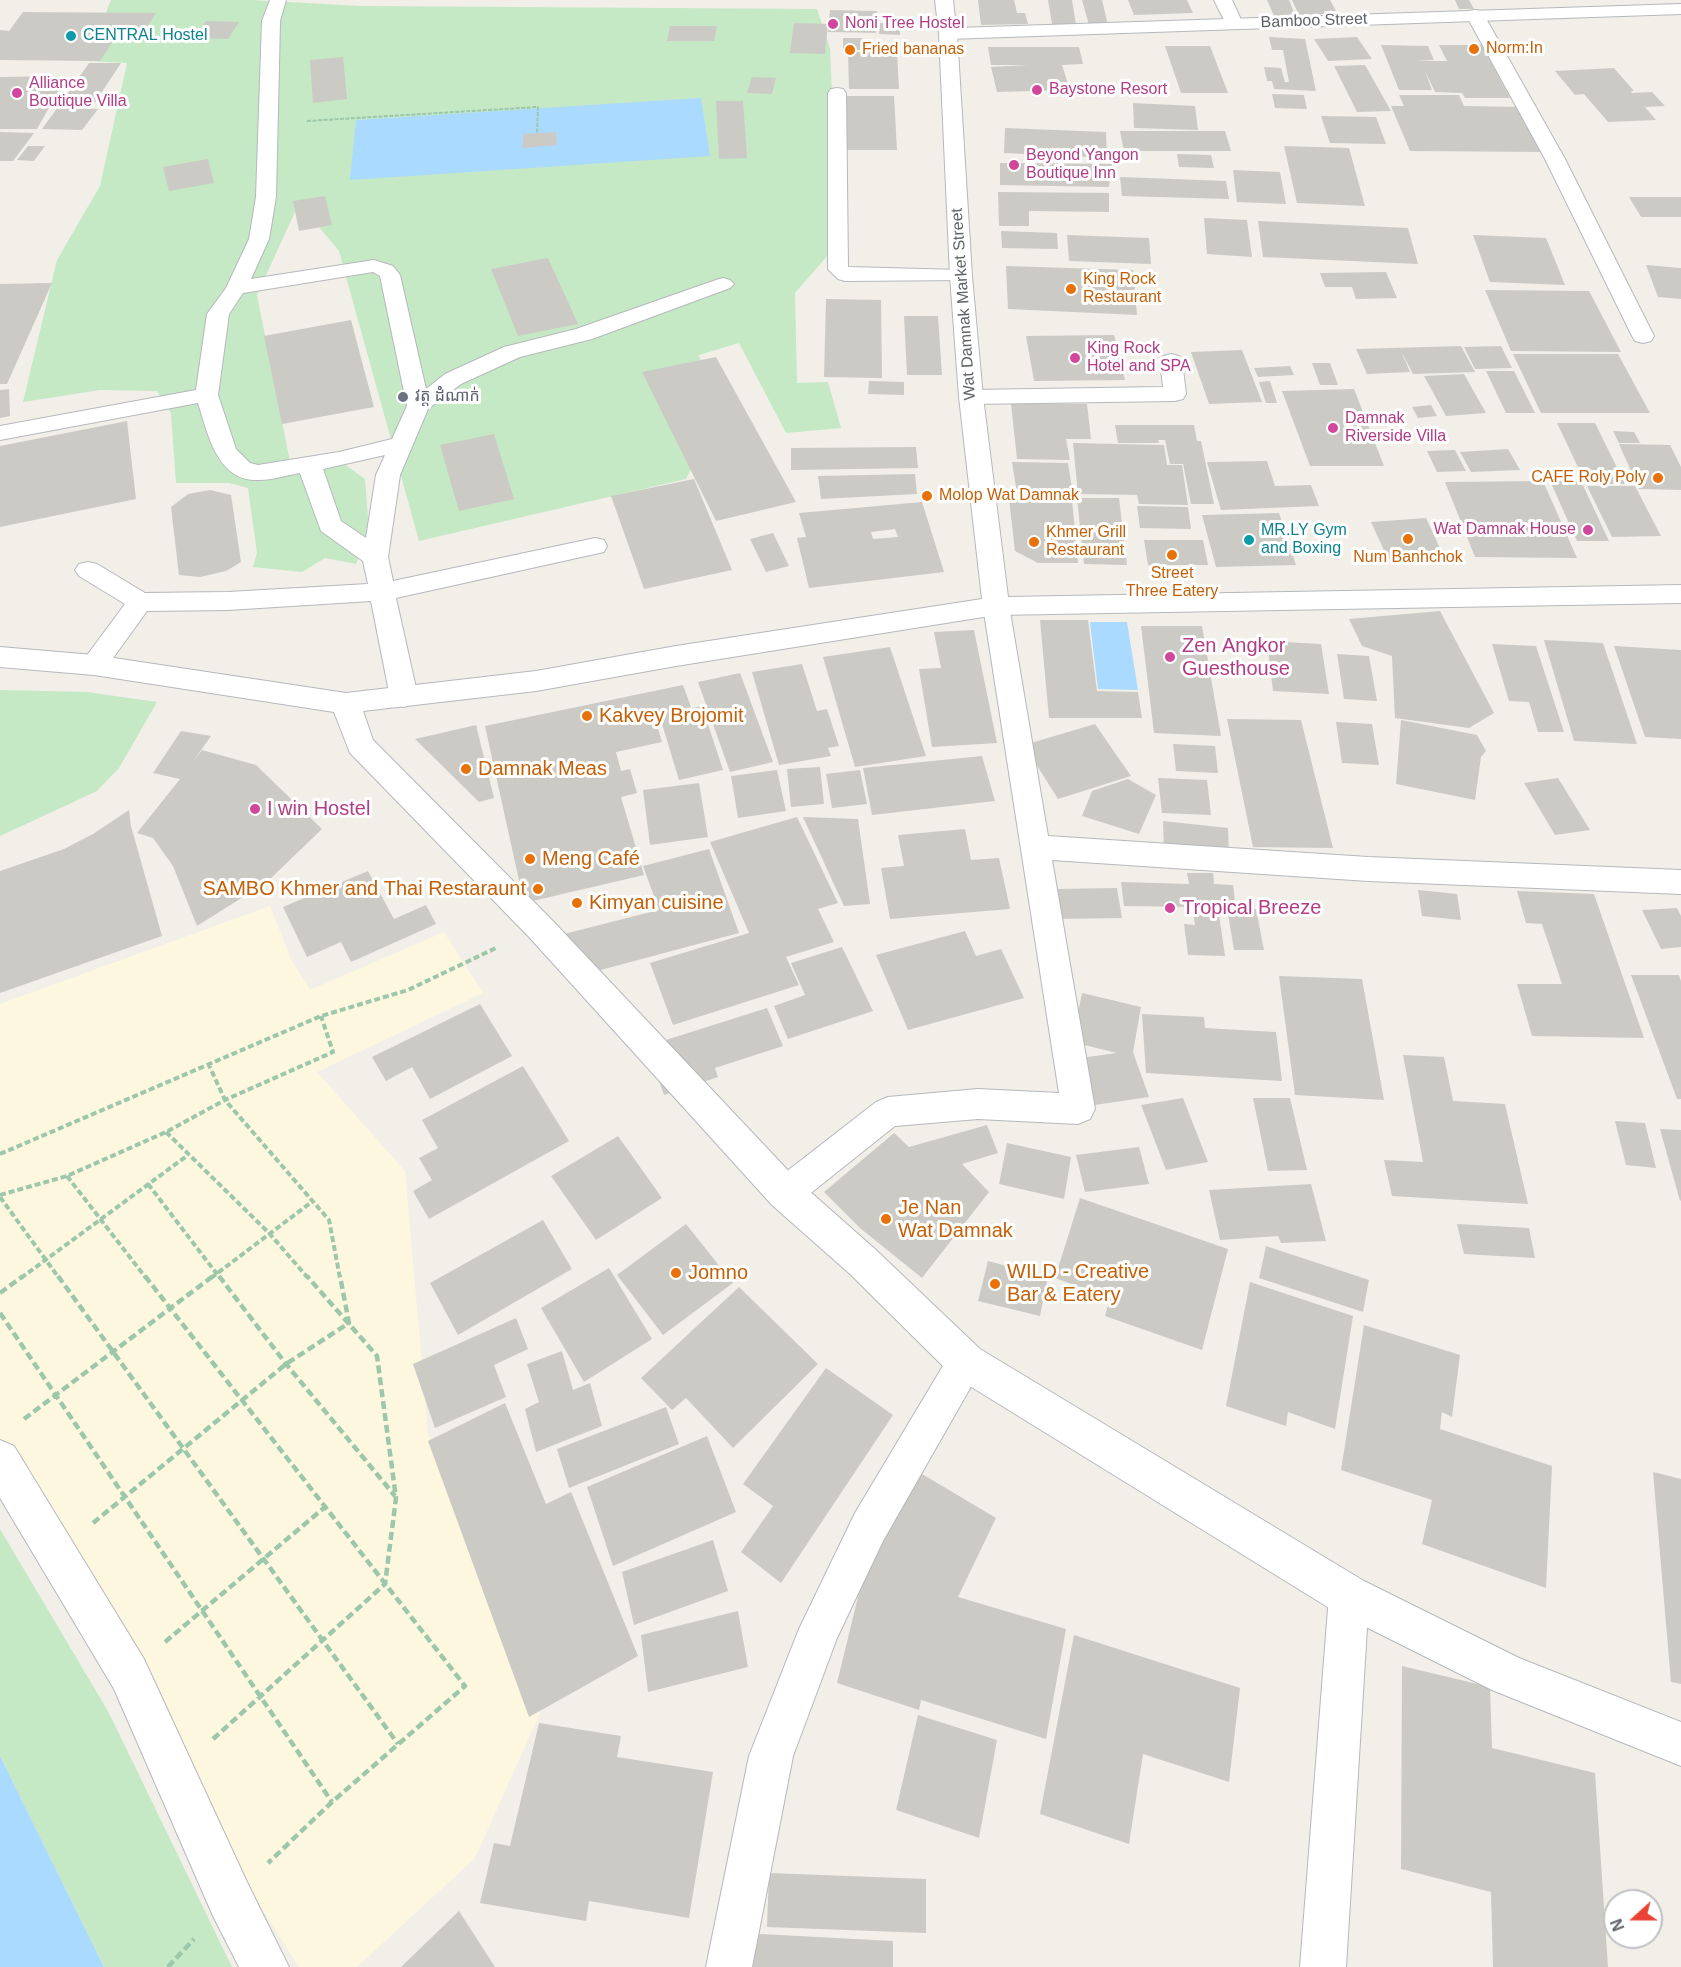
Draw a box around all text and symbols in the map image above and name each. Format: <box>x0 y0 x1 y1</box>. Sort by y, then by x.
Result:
street label: Bamboo Street <box>1260 10 1368 32</box>
place label: Noni Tree Hostel <box>845 14 964 34</box>
marker: Noni Tree Hostel <box>826 17 840 31</box>
place label: CENTRAL Hostel <box>83 26 207 46</box>
marker: CENTRAL Hostel <box>64 29 78 43</box>
place label: Norm:In <box>1486 39 1543 59</box>
place label: Fried bananas <box>862 40 964 60</box>
marker: Norm:In <box>1467 42 1481 56</box>
marker: Fried bananas <box>843 43 857 57</box>
place label: Alliance Boutique Villa <box>29 74 127 112</box>
place label: Baystone Resort <box>1049 80 1167 100</box>
marker: Baystone Resort <box>1030 83 1044 97</box>
marker: Alliance Boutique Villa <box>10 86 24 100</box>
place label: Beyond Yangon Boutique Inn <box>1026 146 1139 184</box>
marker: Beyond Yangon Boutique Inn <box>1007 158 1021 172</box>
street label: Wat Damnak Market Street <box>948 207 980 401</box>
place label: King Rock Restaurant <box>1083 270 1161 308</box>
marker: King Rock Restaurant <box>1064 282 1078 296</box>
place label: King Rock Hotel and SPA <box>1087 339 1191 377</box>
marker: King Rock Hotel and SPA <box>1068 351 1082 365</box>
place label: វត្ត ដំំណាក់ <box>415 387 480 407</box>
marker: វត្ត ដំំណាក់ <box>396 390 410 404</box>
place label: Damnak Riverside Villa <box>1345 409 1446 447</box>
marker: Damnak Riverside Villa <box>1326 421 1340 435</box>
place label: CAFE Roly Poly <box>1531 468 1646 488</box>
marker: CAFE Roly Poly <box>1651 471 1665 485</box>
place label: Molop Wat Damnak <box>939 486 1079 506</box>
marker: Molop Wat Damnak <box>920 489 934 503</box>
place label: Wat Damnak House <box>1433 520 1576 540</box>
place label: MR.LY Gym and Boxing <box>1261 521 1347 559</box>
place label: Khmer Grill Restaurant <box>1046 523 1126 561</box>
marker: Wat Damnak House <box>1581 523 1595 537</box>
marker: Num Banhchok <box>1401 532 1415 546</box>
marker: MR.LY Gym and Boxing <box>1242 533 1256 547</box>
marker: Khmer Grill Restaurant <box>1027 535 1041 549</box>
marker: Street Three Eatery <box>1165 548 1179 562</box>
place label: Num Banhchok <box>1353 548 1463 568</box>
place label: Street Three Eatery <box>1126 564 1218 602</box>
place label: Zen Angkor Guesthouse <box>1182 634 1290 681</box>
marker: Zen Angkor Guesthouse <box>1163 650 1177 664</box>
place label: Kakvey Brojomit <box>599 704 743 728</box>
marker: Kakvey Brojomit <box>580 709 594 723</box>
place label: Damnak Meas <box>478 757 607 781</box>
marker: Damnak Meas <box>459 762 473 776</box>
place label: I win Hostel <box>267 797 370 821</box>
marker: I win Hostel <box>248 802 262 816</box>
place label: Meng Café <box>542 847 640 871</box>
marker: Meng Café <box>523 852 537 866</box>
place label: SAMBO Khmer and Thai Restaraunt <box>203 877 526 901</box>
marker: SAMBO Khmer and Thai Restaraunt <box>531 882 545 896</box>
place label: Kimyan cuisine <box>589 891 724 915</box>
marker: Kimyan cuisine <box>570 896 584 910</box>
place label: Tropical Breeze <box>1182 896 1321 920</box>
marker: Tropical Breeze <box>1163 901 1177 915</box>
place label: Je Nan Wat Damnak <box>898 1196 1013 1243</box>
marker: Je Nan Wat Damnak <box>879 1212 893 1226</box>
place label: WILD - Creative Bar & Eatery <box>1007 1260 1149 1307</box>
place label: Jomno <box>688 1261 748 1285</box>
marker: Jomno <box>669 1266 683 1280</box>
marker: WILD - Creative Bar & Eatery <box>988 1277 1002 1291</box>
north arrow <box>1603 1889 1663 1949</box>
text: N <box>1608 1916 1628 1933</box>

